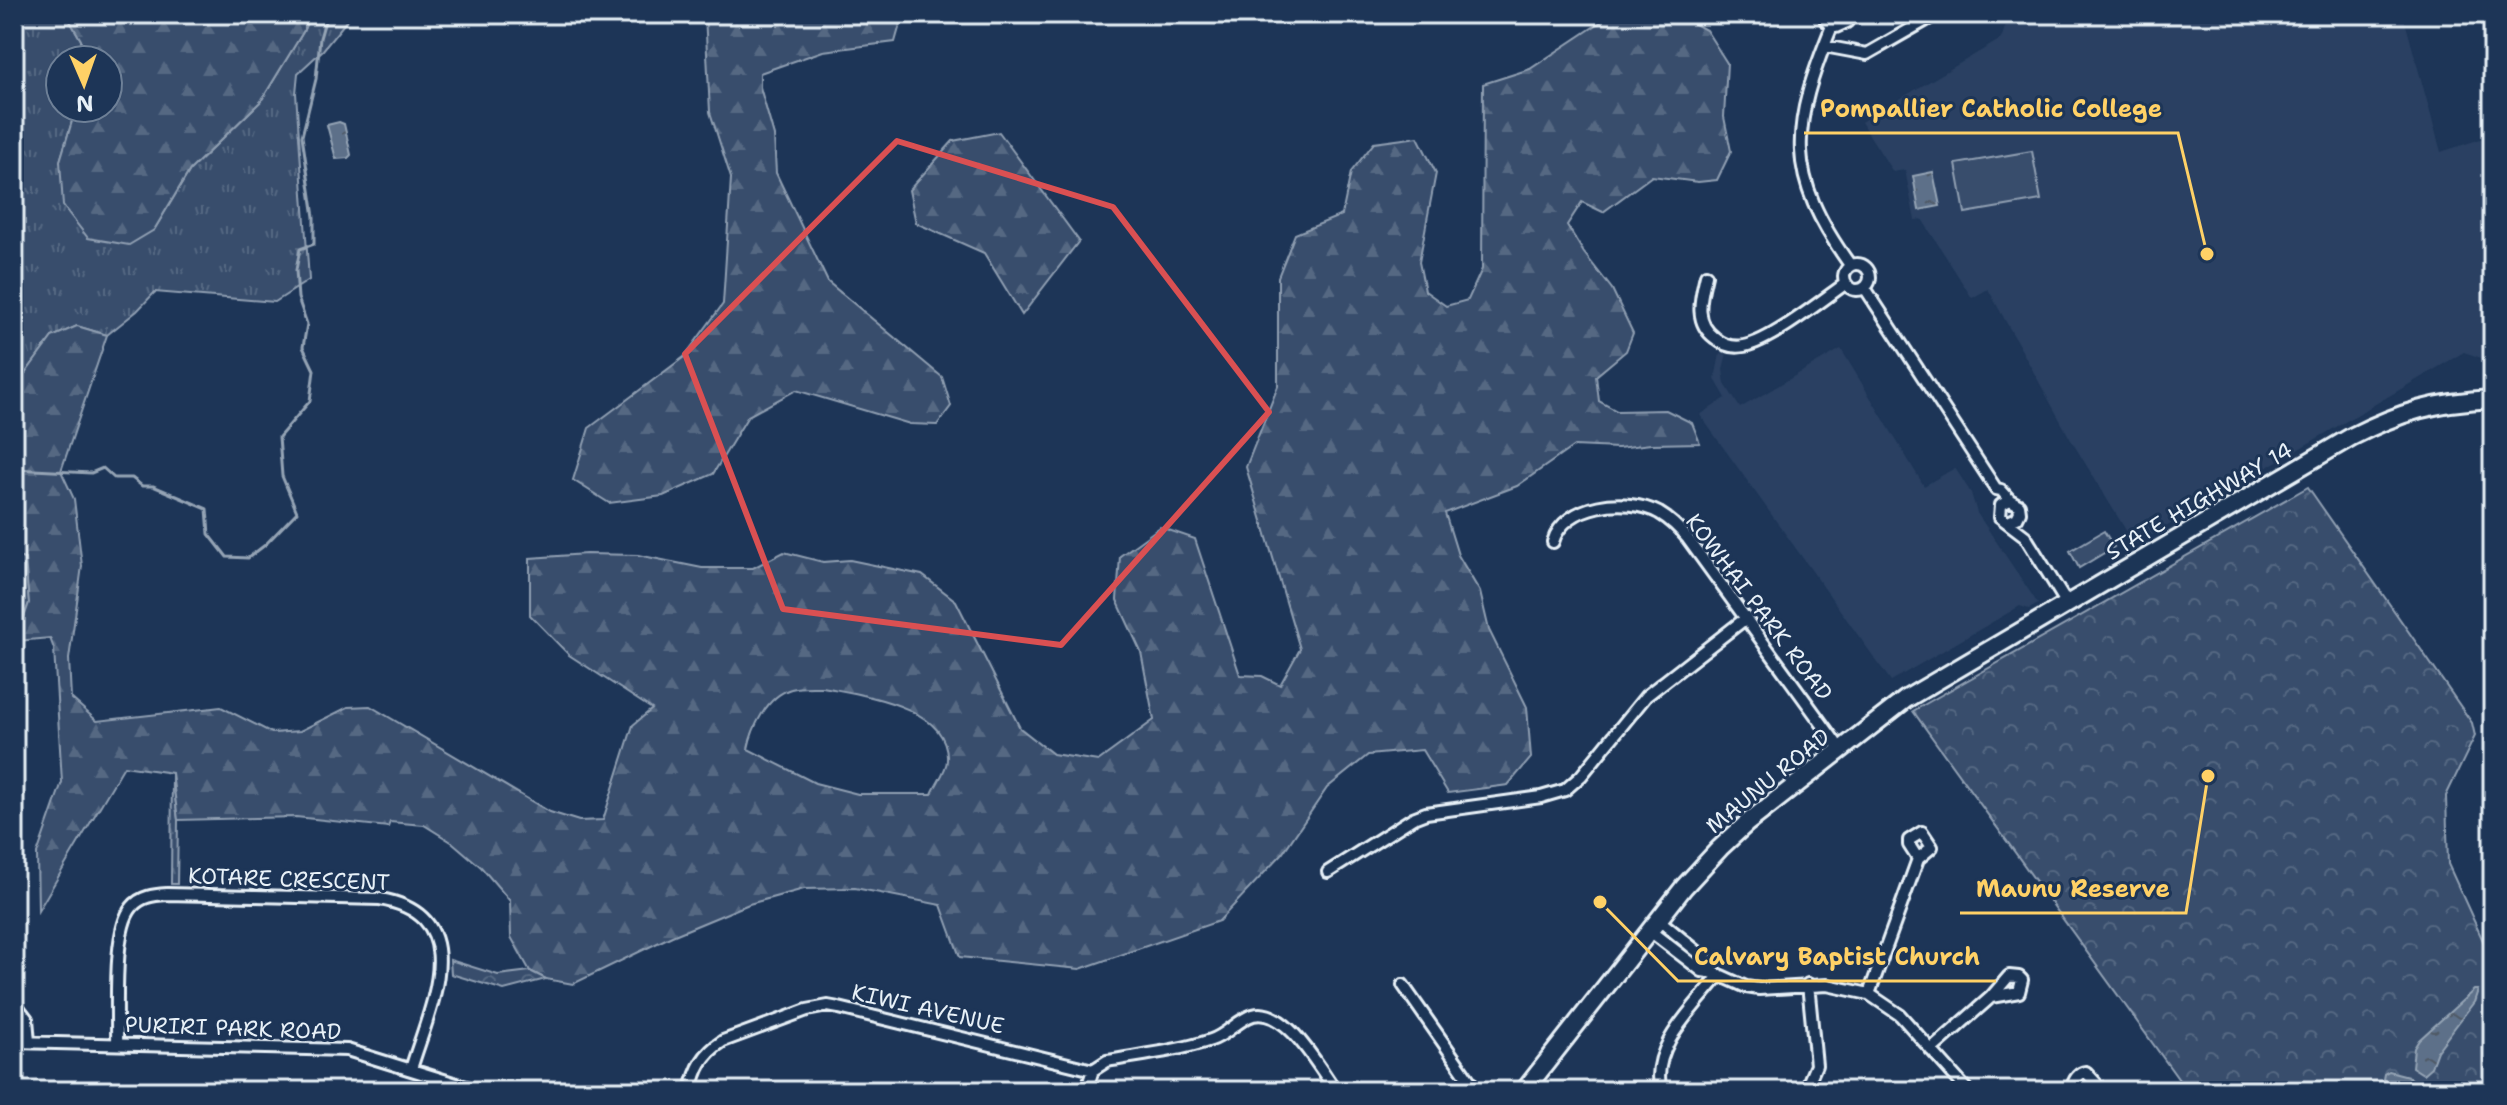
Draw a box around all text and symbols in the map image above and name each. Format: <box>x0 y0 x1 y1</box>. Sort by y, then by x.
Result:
north arrow <box>44 44 124 124</box>
callout: Pompallier Catholic College <box>1804 85 2178 133</box>
text: N <box>75 89 94 118</box>
text: Pompallier Catholic College <box>1820 93 2162 125</box>
street label: STATE HIGHWAY 14 <box>2100 436 2298 566</box>
street label: KOWHAI PARK ROAD <box>1679 508 1839 706</box>
street label: MAUNU ROAD <box>1700 722 1836 840</box>
street label: KOTARE CRESCENT <box>188 861 391 897</box>
callout: Maunu Reserve <box>1960 865 2186 913</box>
text: Maunu Reserve <box>1976 873 2170 905</box>
callout: Calvary Baptist Church <box>1678 933 1996 981</box>
text: Calvary Baptist Church <box>1694 941 1980 973</box>
street label: KIWI AVENUE <box>849 977 1007 1041</box>
street label: PURIRI PARK ROAD <box>124 1010 342 1046</box>

